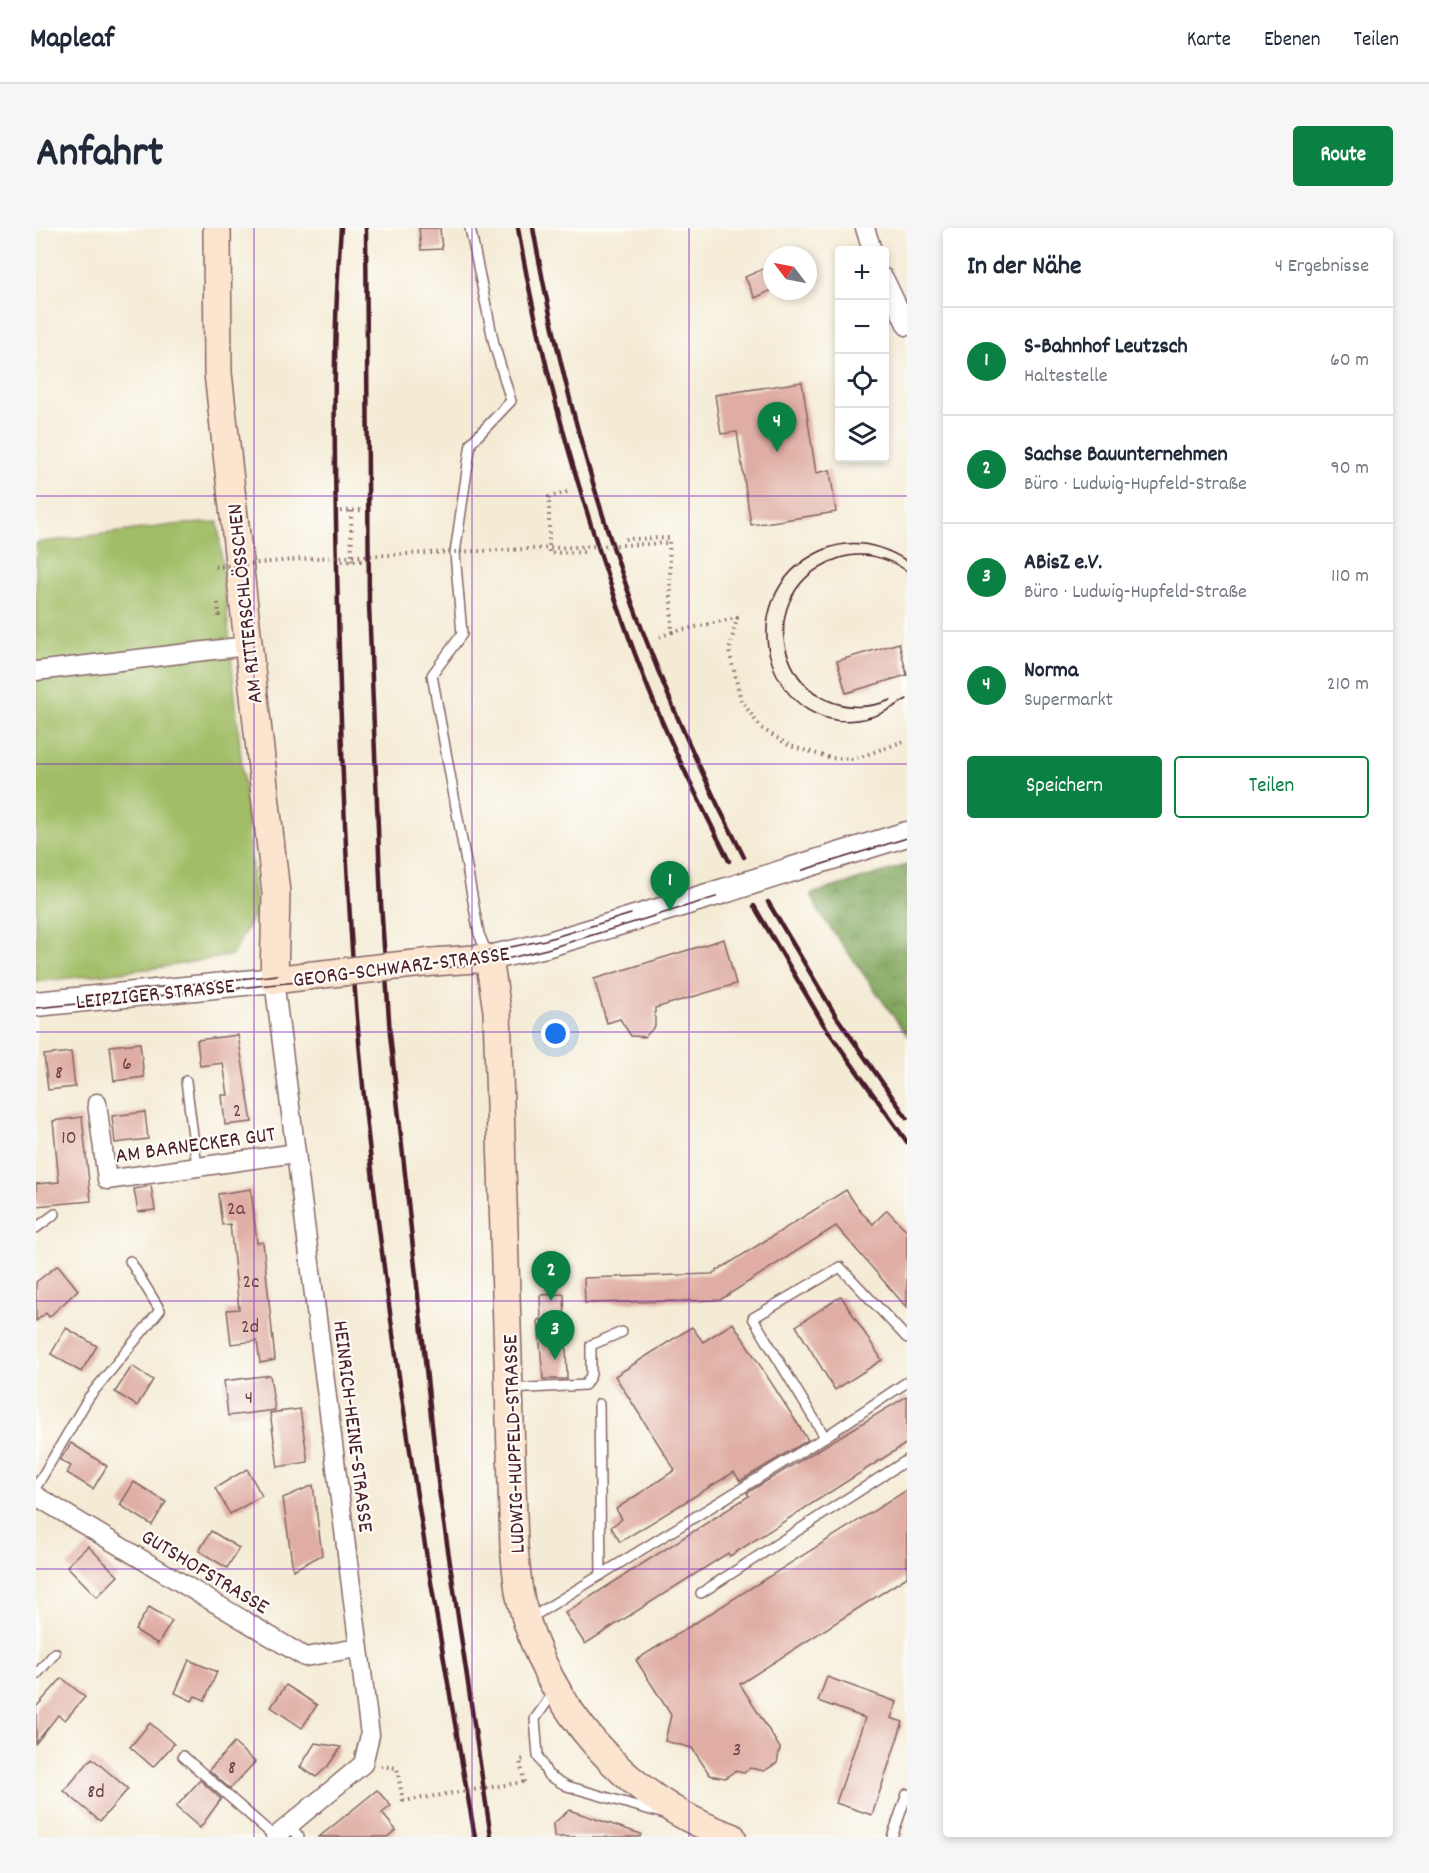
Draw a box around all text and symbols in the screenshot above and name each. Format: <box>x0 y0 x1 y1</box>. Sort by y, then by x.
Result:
text: Mapleaf <box>30 21 114 61</box>
text: Karte <box>1187 26 1231 56</box>
text: Ebenen <box>1264 26 1321 56</box>
text: Teilen <box>1354 26 1399 56</box>
text: Anfahrt <box>36 126 163 186</box>
button: Route <box>1293 126 1393 186</box>
north arrow <box>763 246 817 300</box>
map controls <box>835 246 889 462</box>
button: + <box>835 246 889 300</box>
text: In der Nähe <box>967 249 1081 286</box>
text: 4 Ergebnisse <box>1275 253 1369 281</box>
button: − <box>835 300 889 354</box>
text: S-Bahnhof Leutzsch <box>1024 332 1188 363</box>
text: 1 <box>984 347 989 375</box>
text: 60 m <box>1330 347 1369 375</box>
button: locate <box>835 354 889 408</box>
text: Haltestelle <box>1024 363 1107 391</box>
pin: 4 <box>758 402 796 452</box>
button: layers <box>835 408 889 462</box>
text: Sachse Bauunternehmen <box>1024 440 1228 471</box>
text: 2 <box>982 455 991 483</box>
text: 90 m <box>1331 455 1369 483</box>
text: Büro · Ludwig-Hupfeld-Straße <box>1024 471 1247 499</box>
street label: AM RITTERSCHLÖSSCHEN <box>221 502 272 705</box>
text: ABisZ e.V. <box>1024 548 1102 579</box>
text: 3 <box>982 563 991 591</box>
text: 110 m <box>1331 563 1369 591</box>
text: Büro · Ludwig-Hupfeld-Straße <box>1024 579 1247 607</box>
text: Norma <box>1024 656 1078 687</box>
text: 4 <box>982 671 991 699</box>
text: 210 m <box>1327 671 1369 699</box>
text: Supermarkt <box>1024 687 1113 715</box>
button: Speichern <box>967 756 1162 818</box>
button: Teilen <box>1174 756 1369 818</box>
pin: 1 <box>650 862 690 911</box>
street label: GEORG-SCHWARZ-STRASSE <box>291 940 512 997</box>
street label: LEIPZIGER STRASSE <box>74 972 236 1019</box>
your location <box>541 1019 570 1048</box>
house number: 6 <box>122 1051 132 1079</box>
house number: 8 <box>55 1060 63 1088</box>
house number: 2 <box>233 1098 241 1126</box>
street label: AM BARNECKER GUT <box>113 1120 278 1173</box>
house number: 10 <box>61 1125 77 1153</box>
house number: 2a <box>227 1196 246 1224</box>
pin: 2 <box>532 1252 570 1301</box>
house number: 2c <box>243 1269 259 1297</box>
pin: 3 <box>536 1310 574 1360</box>
house number: 2d <box>241 1314 259 1342</box>
street label: HEINRICH-HEINE-STRASSE <box>323 1319 380 1534</box>
street label: LUDWIG-HUPFELD-STRASSE <box>496 1334 535 1554</box>
house number: 4 <box>245 1385 253 1413</box>
street label: GUTSHOFSTRASSE <box>134 1522 274 1624</box>
house number: 3 <box>733 1737 741 1765</box>
house number: 8 <box>228 1755 236 1783</box>
house number: 8d <box>87 1779 105 1807</box>

